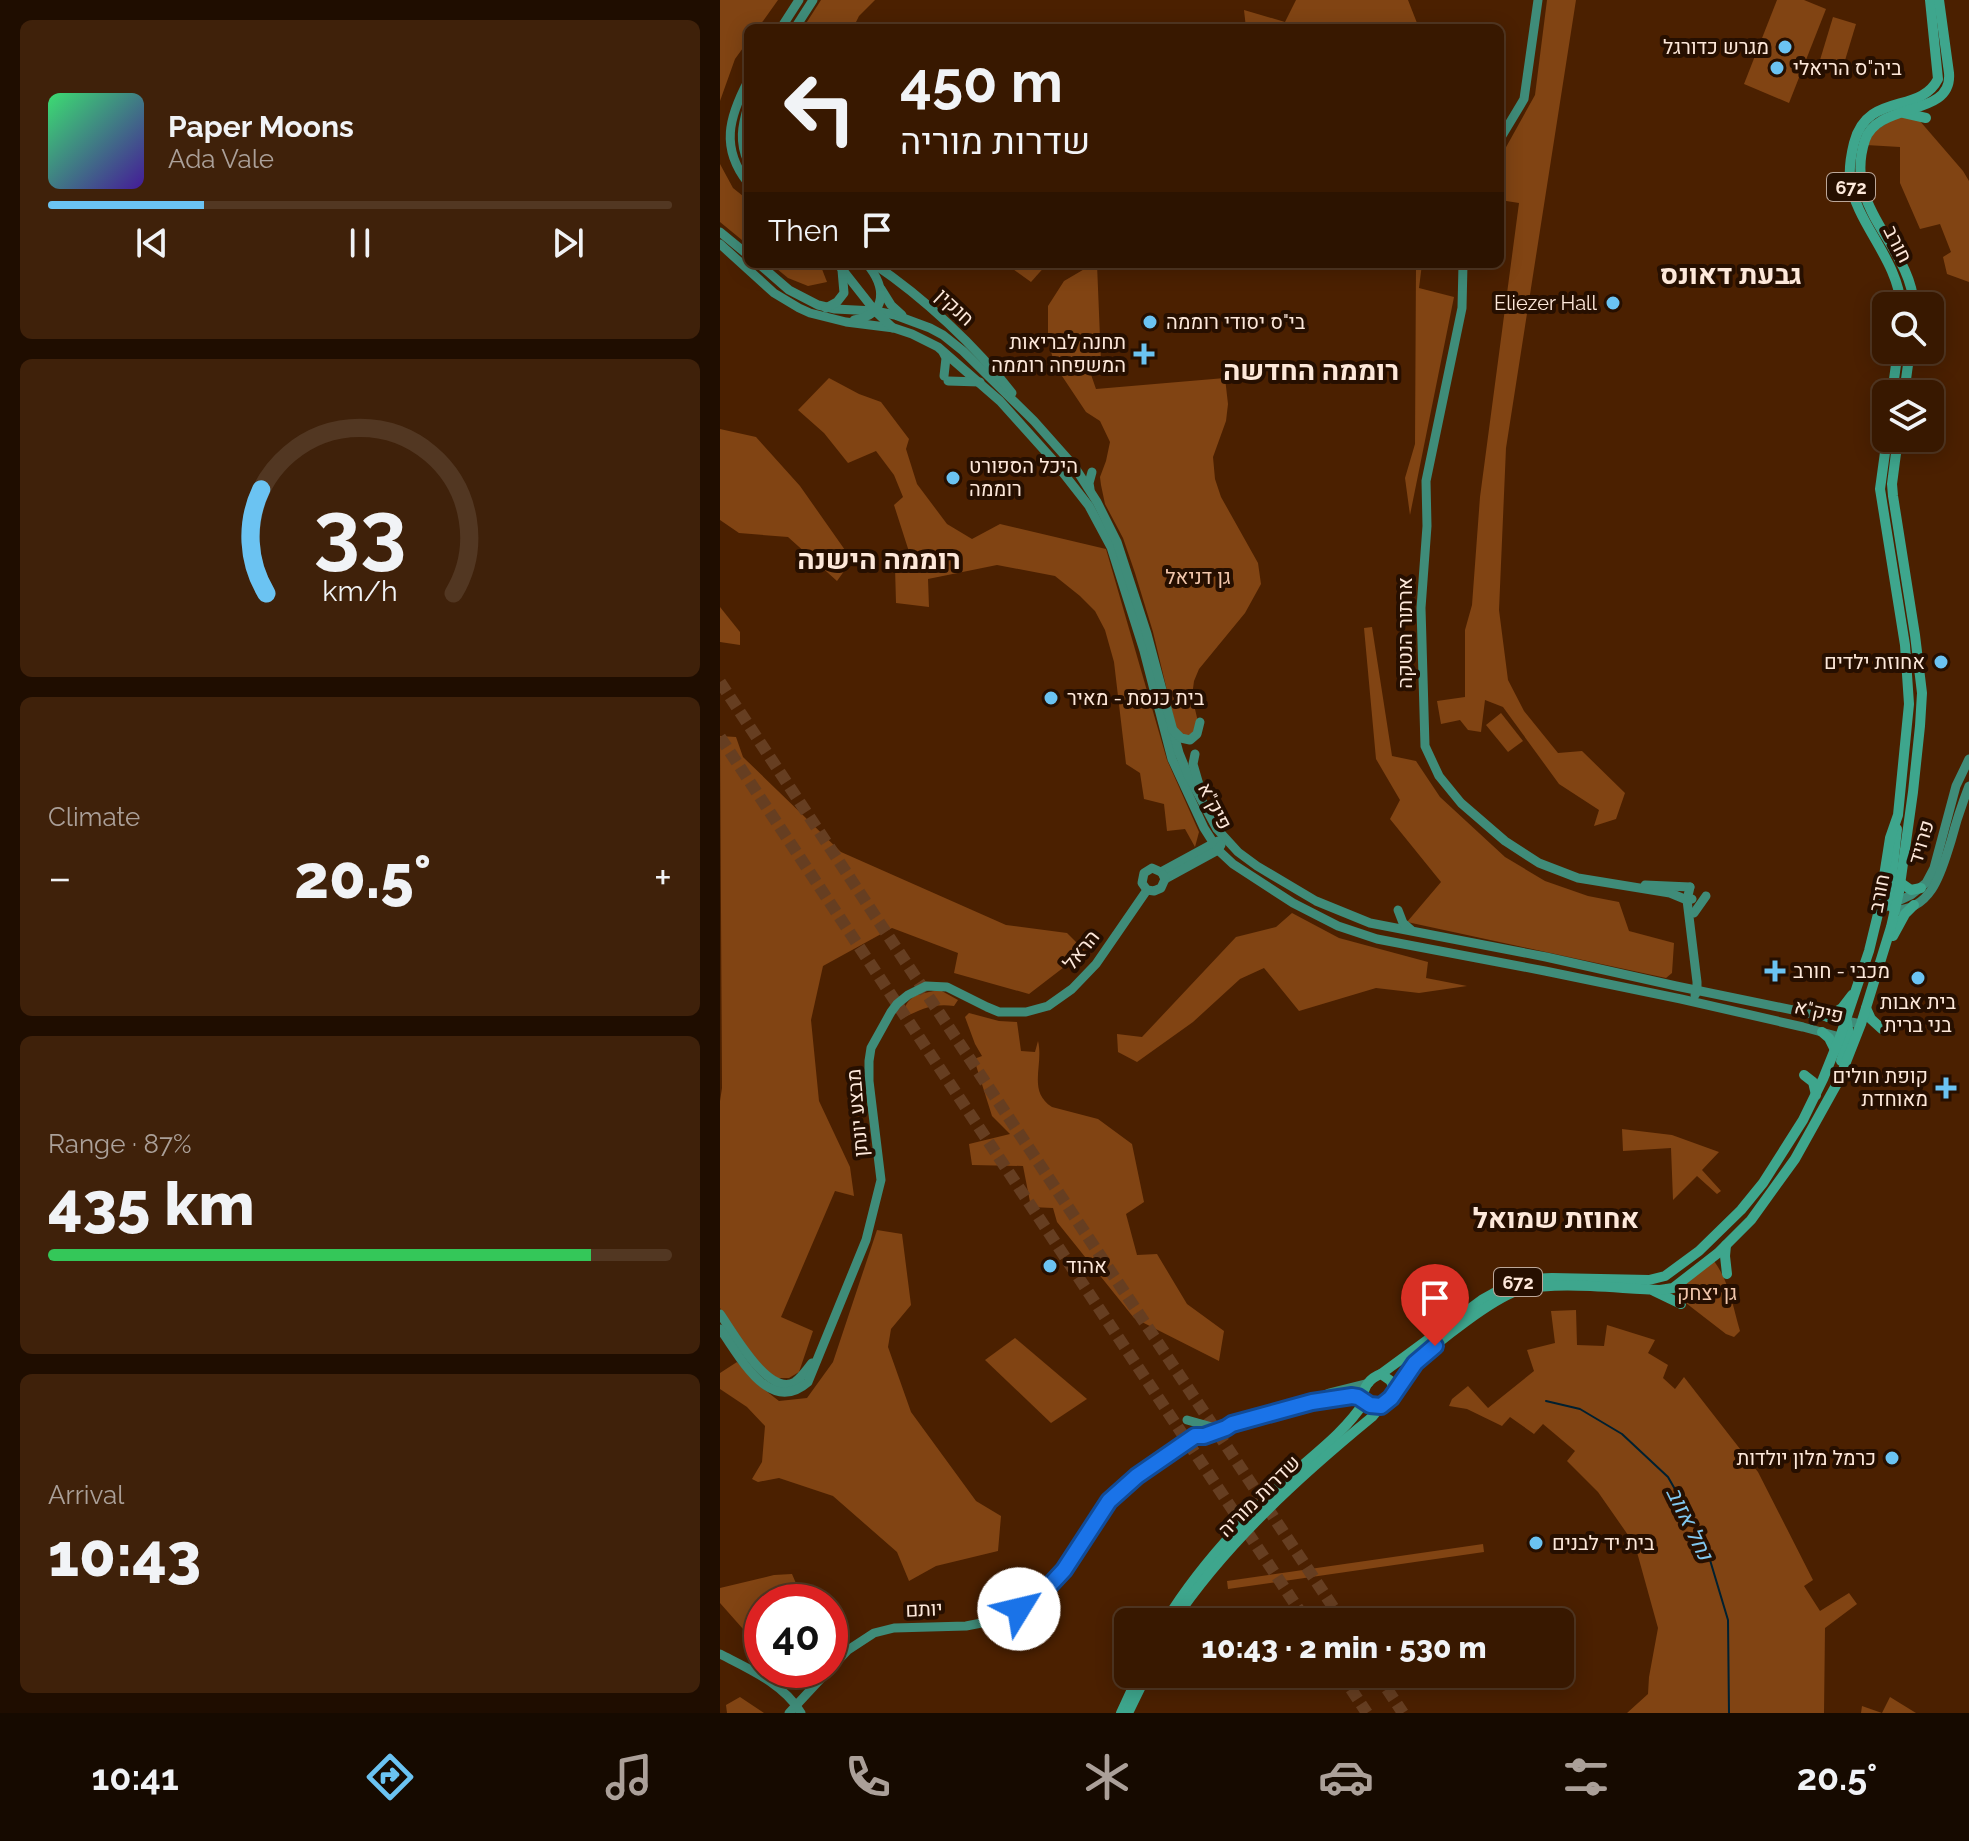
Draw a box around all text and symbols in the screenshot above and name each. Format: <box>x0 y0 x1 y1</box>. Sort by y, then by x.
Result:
place label: מגרש כדורגל <box>1663 35 1769 59</box>
marker: מגרש כדורגל <box>1776 38 1794 56</box>
text: 450 m <box>900 49 1063 115</box>
icon: left <box>768 56 872 160</box>
place label: ביה"ס הריאלי <box>1793 56 1902 80</box>
marker: ביה"ס הריאלי <box>1768 59 1786 77</box>
text: Paper Moons <box>168 109 354 144</box>
text: שדרות מוריה <box>900 120 1090 162</box>
text: Ada Vale <box>168 144 274 174</box>
road number: 672 <box>1827 173 1875 201</box>
icon: arrive <box>855 208 899 252</box>
text: Then <box>768 213 839 248</box>
icon: previous <box>130 221 174 265</box>
icon: pause <box>338 221 382 265</box>
icon: next <box>546 221 590 265</box>
street label: חורב <box>1879 221 1917 267</box>
district label: גבעת דאונס <box>1660 258 1802 291</box>
street label: חנקין <box>931 283 979 331</box>
place label: Eliezer Hall <box>1494 291 1598 315</box>
map controls <box>1872 292 1944 452</box>
button: search <box>1872 292 1944 364</box>
marker: Eliezer Hall <box>1604 294 1622 312</box>
place label: בי"ס יסודי רוממה <box>1166 310 1306 334</box>
marker: בי"ס יסודי רוממה <box>1141 313 1159 331</box>
place label: תחנה לבריאות המשפחה רוממה <box>991 330 1126 377</box>
marker: תחנה לבריאות המשפחה רוממה <box>1133 343 1155 365</box>
district label: רוממה החדשה <box>1223 354 1399 387</box>
button: layers <box>1872 380 1944 452</box>
place label: היכל הספורט רוממה <box>969 454 1078 501</box>
marker: היכל הספורט רוממה <box>944 469 962 487</box>
text: 33 <box>314 481 406 578</box>
district label: רוממה הישנה <box>797 543 961 576</box>
park label: גן דניאל <box>1165 565 1231 589</box>
text: km/h <box>322 574 398 608</box>
street label: ארתור הנטקה <box>1393 577 1417 689</box>
place label: אחוזת ילדים <box>1824 650 1925 674</box>
marker: אחוזת ילדים <box>1932 653 1950 671</box>
place label: בית כנסת - מאיר <box>1067 686 1205 710</box>
marker: בית כנסת - מאיר <box>1042 689 1060 707</box>
street label: פיק"א <box>1193 778 1237 834</box>
text: Climate <box>48 802 140 832</box>
street label: פרויד <box>1903 817 1939 867</box>
text: 20.5° <box>294 842 431 912</box>
text: − <box>48 852 72 903</box>
text: + <box>654 852 672 903</box>
street label: חורב <box>1864 872 1894 914</box>
street label: הראל <box>1058 925 1104 975</box>
place label: מכבי - חורב <box>1793 959 1890 983</box>
marker: מכבי - חורב <box>1764 960 1786 982</box>
marker: בית אבות בני ברית <box>1909 969 1927 987</box>
place label: בית אבות בני ברית <box>1880 990 1956 1037</box>
street label: פיק"א <box>1792 994 1846 1028</box>
place label: קופת חולים מאוחדת <box>1832 1064 1928 1111</box>
street label: מבצע יונתן <box>841 1068 873 1158</box>
marker: קופת חולים מאוחדת <box>1935 1077 1957 1099</box>
text: Range · 87% <box>48 1129 192 1159</box>
text: 435 km <box>48 1169 255 1239</box>
district label: אחוזת שמואל <box>1473 1202 1639 1235</box>
place label: אהוד <box>1066 1254 1107 1278</box>
marker: אהוד <box>1041 1257 1059 1275</box>
pin <box>1401 1264 1469 1346</box>
road number: 672 <box>1494 1268 1542 1296</box>
icon: arrive <box>1413 1276 1457 1320</box>
park label: גן יצחק <box>1677 1281 1737 1305</box>
place label: כרמל מלון יולדות <box>1737 1446 1876 1470</box>
marker: כרמל מלון יולדות <box>1883 1449 1901 1467</box>
street label: שדרות מוריה <box>1213 1450 1305 1542</box>
text: Arrival <box>48 1480 124 1510</box>
water label: נחל אזוב <box>1661 1482 1720 1566</box>
text: 10:43 <box>48 1520 201 1590</box>
place label: בית יד לבנים <box>1552 1531 1655 1555</box>
marker: בית יד לבנים <box>1527 1534 1545 1552</box>
position arrow <box>977 1567 1061 1651</box>
speed limit sign: 40 <box>744 1584 848 1688</box>
street label: יותם <box>905 1596 943 1622</box>
text: 10:43 · 2 min · 530 m <box>1201 1630 1487 1665</box>
icon: directions <box>362 1749 418 1805</box>
icon: music <box>601 1749 657 1805</box>
icon: phone <box>840 1749 896 1805</box>
icon: climate <box>1079 1749 1135 1805</box>
icon: car <box>1318 1749 1374 1805</box>
icon: filters <box>1558 1749 1614 1805</box>
text: 10:41 <box>92 1756 179 1798</box>
text: 20.5° <box>1797 1756 1877 1798</box>

